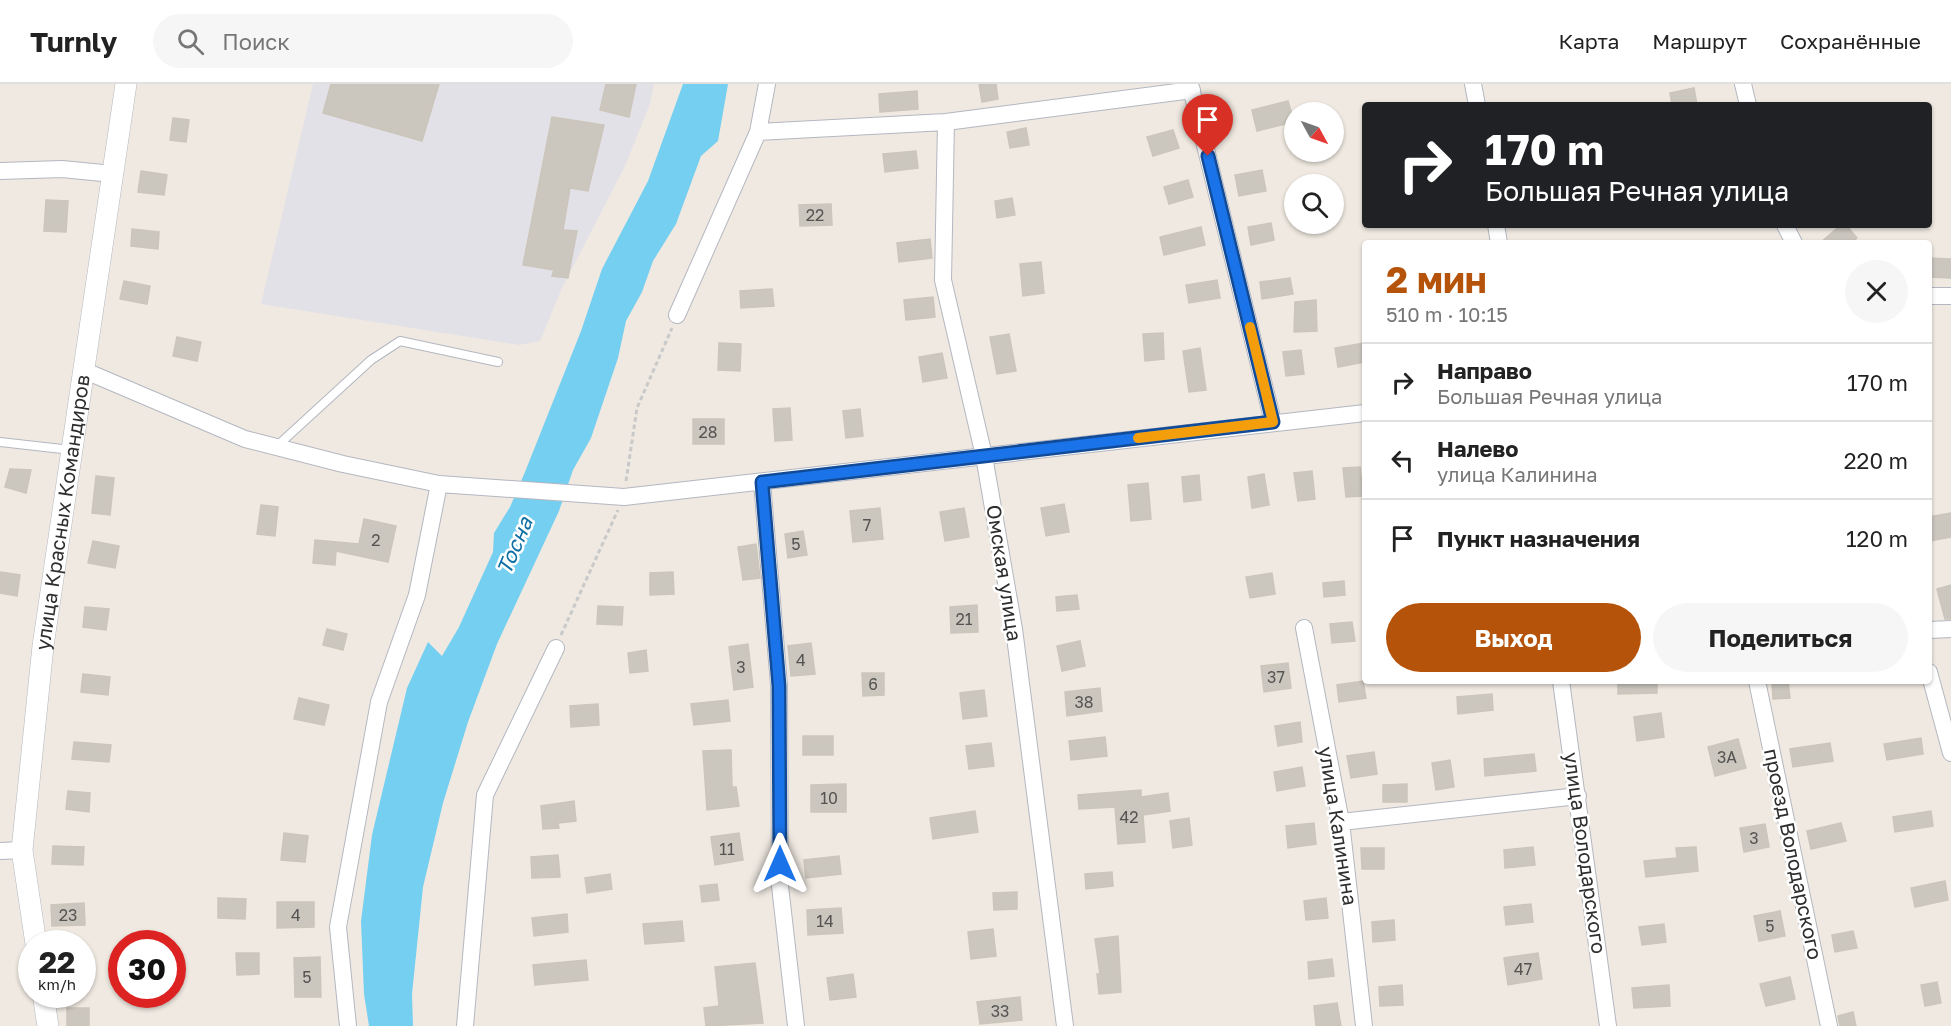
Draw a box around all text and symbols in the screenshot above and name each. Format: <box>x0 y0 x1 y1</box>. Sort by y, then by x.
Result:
search box <box>153 14 573 68</box>
text: Turnly <box>30 25 117 58</box>
icon: search <box>174 25 207 58</box>
text: Поиск <box>222 28 290 55</box>
text: Карта <box>1558 28 1619 54</box>
text: Маршрут <box>1652 28 1747 54</box>
text: Сохранённые <box>1780 28 1921 54</box>
pin <box>1182 94 1233 156</box>
north arrow <box>1284 102 1344 162</box>
map controls <box>1284 102 1344 234</box>
icon: arrive <box>1191 103 1224 136</box>
text: 170 m <box>1485 124 1604 174</box>
icon: right <box>1386 126 1464 204</box>
button: search <box>1284 174 1344 234</box>
text: Большая Речная улица <box>1485 175 1789 207</box>
house number: 22 <box>806 205 824 225</box>
text: 2 мин <box>1386 258 1487 301</box>
button: close <box>1845 260 1908 323</box>
text: 510 m · 10:15 <box>1386 302 1508 326</box>
text: Направо <box>1437 357 1532 384</box>
icon: right <box>1386 366 1419 399</box>
text: 170 m <box>1847 369 1908 396</box>
street label: улица Красных Командиров <box>30 373 94 652</box>
text: Большая Речная улица <box>1437 384 1662 408</box>
house number: 28 <box>698 422 718 442</box>
text: Налево <box>1437 435 1519 462</box>
icon: left <box>1386 444 1419 477</box>
text: 220 m <box>1844 447 1908 474</box>
text: улица Калинина <box>1437 462 1598 486</box>
street label: Омская улица <box>982 503 1028 643</box>
water label: Тосна <box>490 512 538 578</box>
house number: 7 <box>863 515 871 535</box>
icon: arrive <box>1386 522 1419 555</box>
text: Пункт назначения <box>1437 525 1640 552</box>
text: 120 m <box>1846 525 1908 552</box>
house number: 2 <box>371 530 381 550</box>
house number: 5 <box>791 534 801 554</box>
button: Выход <box>1386 603 1641 672</box>
button: Поделиться <box>1653 603 1908 672</box>
house number: 21 <box>955 609 973 629</box>
house number: 4 <box>796 650 806 670</box>
house number: 3 <box>736 657 746 677</box>
house number: 37 <box>1267 667 1285 687</box>
house number: 6 <box>868 674 878 694</box>
house number: 38 <box>1074 692 1094 712</box>
street label: улица Калинина <box>1315 745 1363 907</box>
street label: проезд Володарского <box>1760 746 1828 961</box>
house number: 3А <box>1717 747 1737 767</box>
street label: улица Володарского <box>1560 751 1612 955</box>
house number: 10 <box>820 788 838 808</box>
house number: 42 <box>1119 807 1139 827</box>
house number: 3 <box>1749 828 1759 848</box>
position arrow <box>748 832 812 896</box>
house number: 11 <box>719 839 735 859</box>
house number: 23 <box>59 905 77 925</box>
house number: 4 <box>291 905 301 925</box>
house number: 14 <box>816 911 834 931</box>
house number: 5 <box>1765 916 1775 936</box>
speed limit sign: 30 <box>108 930 186 1008</box>
text: 22 <box>39 944 75 980</box>
house number: 47 <box>1514 959 1532 979</box>
house number: 5 <box>302 967 312 987</box>
text: km/h <box>38 975 76 993</box>
house number: 33 <box>991 1001 1009 1021</box>

